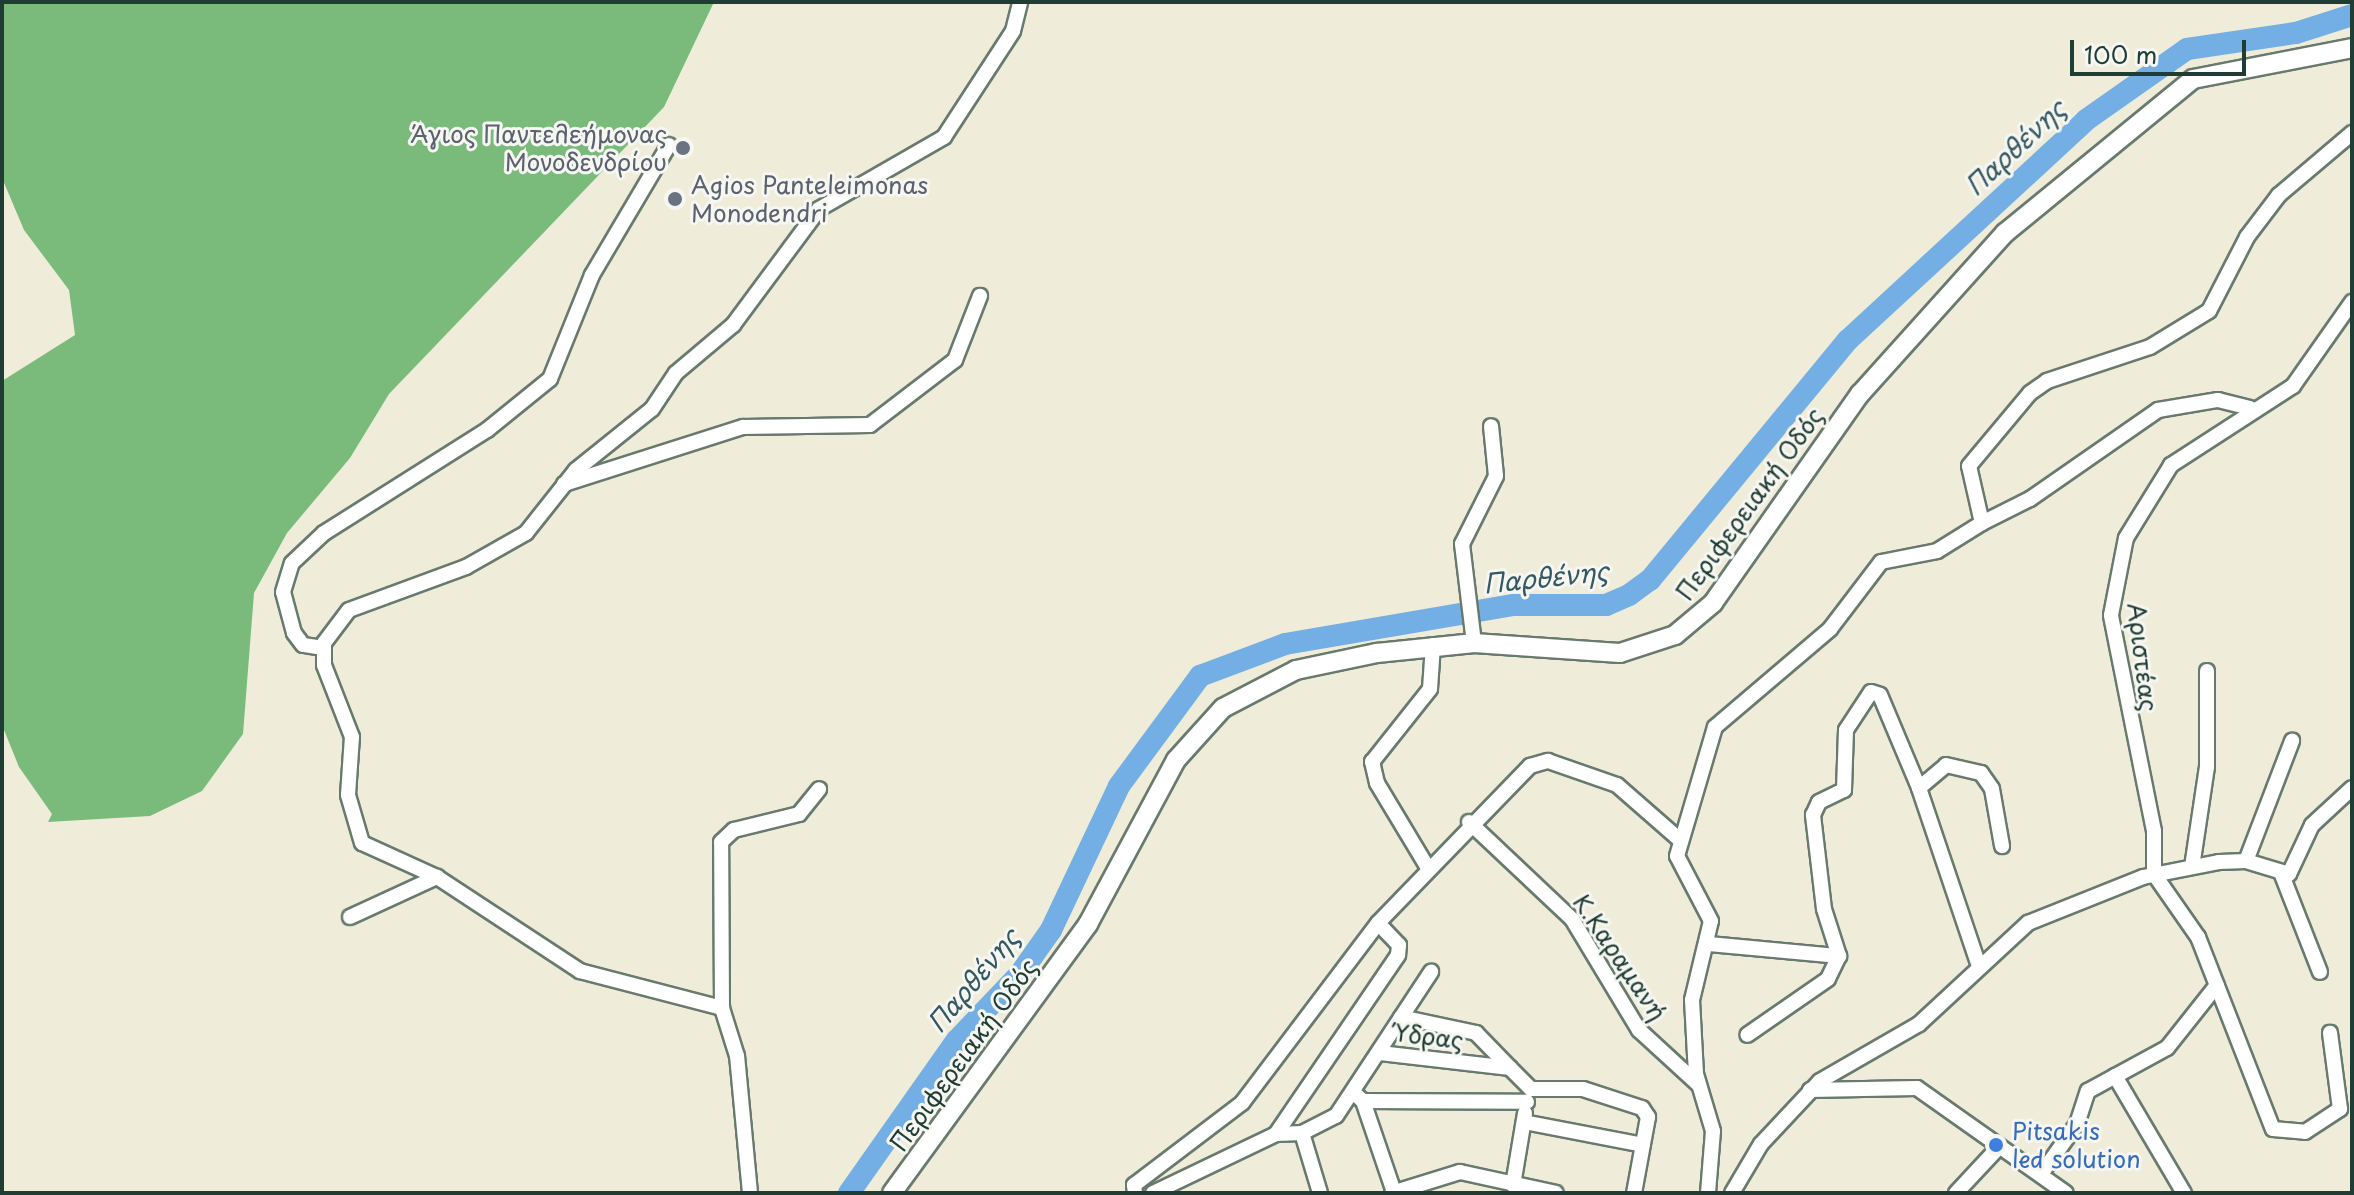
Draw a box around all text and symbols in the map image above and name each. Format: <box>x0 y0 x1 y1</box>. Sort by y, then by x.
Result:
scale bar <box>2074 24 2250 74</box>
text: 100 m <box>2084 36 2157 72</box>
water label: Παρθένης <box>1958 93 2072 201</box>
place label: Άγιος Παντελεήμονας Μονοδενδρίου <box>410 120 667 176</box>
marker: Άγιος Παντελεήμονας Μονοδενδρίου <box>674 139 692 157</box>
place label: Agios Panteleimonas Monodendri <box>691 171 927 227</box>
marker: Agios Panteleimonas Monodendri <box>666 190 684 208</box>
street label: Περιφερειακή Οδός <box>1669 401 1829 607</box>
water label: Παρθένης <box>1482 555 1610 599</box>
street label: Αριστέας <box>2122 601 2164 713</box>
street label: Κ.Καραμανή <box>1567 888 1673 1026</box>
water label: Παρθένης <box>921 922 1025 1038</box>
street label: Περιφερειακή Οδός <box>883 952 1043 1158</box>
street label: Ύδρας <box>1393 1017 1465 1055</box>
place label: Pitsakis led solution <box>2012 1117 2143 1173</box>
marker: Pitsakis led solution <box>1987 1136 2005 1154</box>

